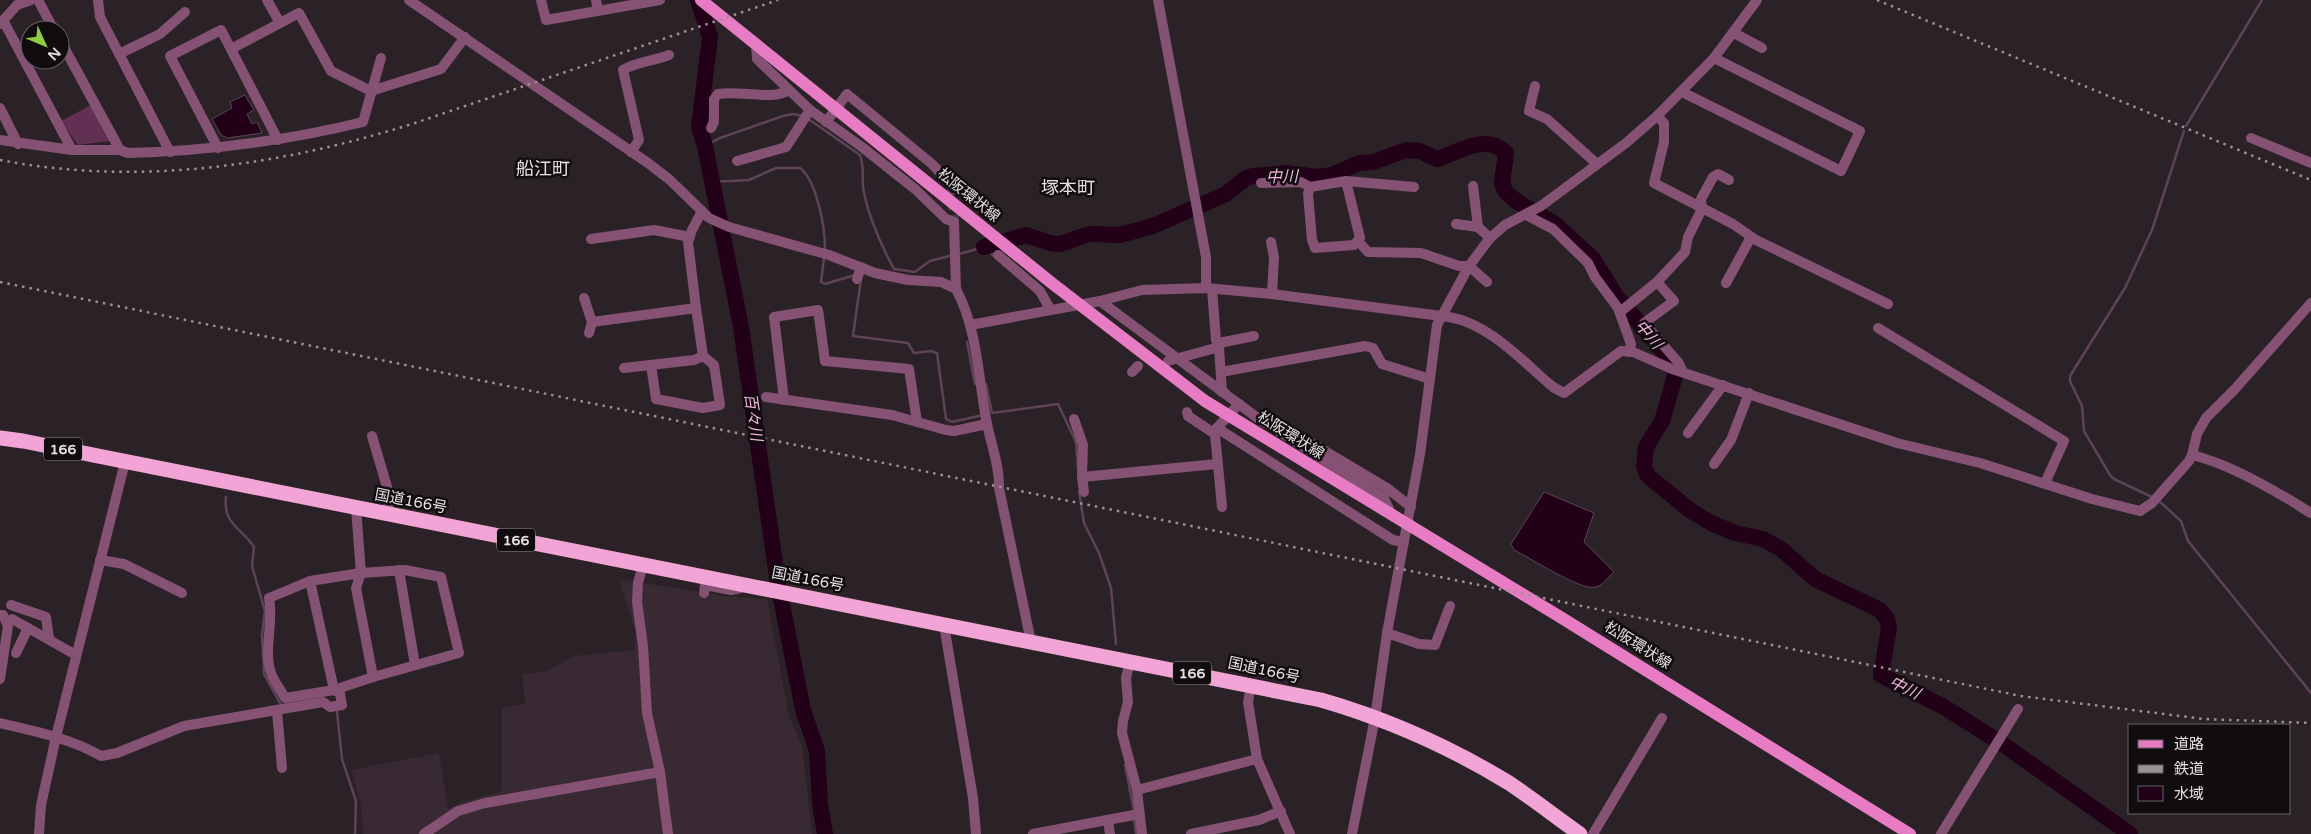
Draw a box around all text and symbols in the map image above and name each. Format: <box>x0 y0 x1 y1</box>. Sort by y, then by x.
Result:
north arrow <box>20 20 70 70</box>
text: N <box>44 44 64 64</box>
district label: 船江町 <box>516 158 570 180</box>
street label: 松阪環状線 <box>934 164 1004 226</box>
water label: 中川 <box>1266 167 1300 187</box>
district label: 塚本町 <box>1041 177 1095 199</box>
water label: 中川 <box>1630 316 1668 355</box>
water label: 百々川 <box>740 392 767 444</box>
street label: 松阪環状線 <box>1254 407 1328 463</box>
road number: 166 <box>44 438 82 460</box>
street label: 国道166号 <box>373 485 449 517</box>
road number: 166 <box>497 528 535 552</box>
street label: 国道166号 <box>770 563 846 595</box>
street label: 松阪環状線 <box>1601 617 1675 673</box>
street label: 国道166号 <box>1226 654 1302 686</box>
road number: 166 <box>1173 661 1211 684</box>
water label: 中川 <box>1886 672 1925 705</box>
legend <box>2128 724 2291 814</box>
text: 道路 <box>2174 735 2204 753</box>
text: 鉄道 <box>2174 760 2204 778</box>
text: 水域 <box>2174 785 2204 803</box>

